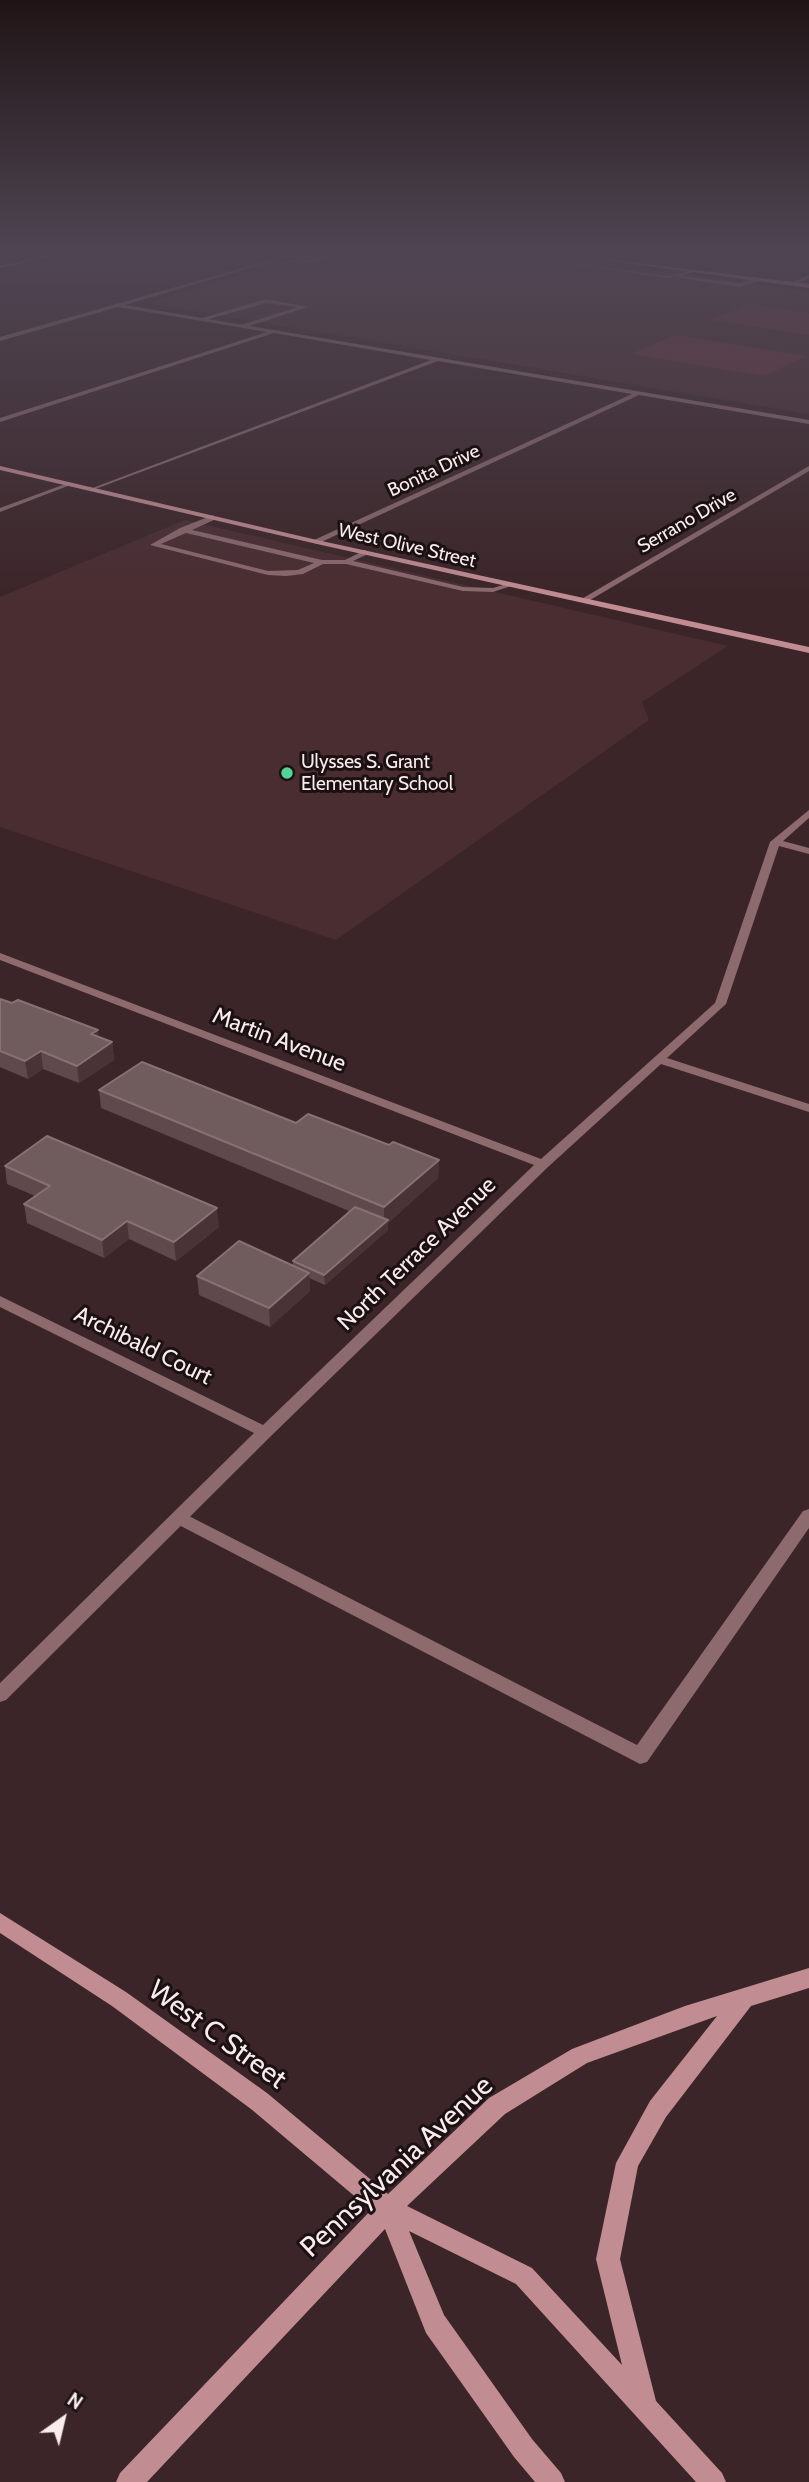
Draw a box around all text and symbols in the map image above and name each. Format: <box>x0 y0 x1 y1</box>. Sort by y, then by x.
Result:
street label: Bonita Drive <box>384 440 484 502</box>
street label: Serrano Drive <box>634 484 740 558</box>
street label: West Olive Street <box>336 519 478 573</box>
place label: Ulysses S. Grant Elementary School <box>301 751 453 795</box>
marker: Ulysses S. Grant Elementary School <box>279 765 295 781</box>
street label: Martin Avenue <box>208 1002 350 1078</box>
street label: North Terrace Avenue <box>332 1171 502 1337</box>
street label: Archibald Court <box>70 1301 216 1391</box>
street label: West C Street <box>141 1974 293 2096</box>
street label: Pennsylvania Avenue <box>294 2069 500 2265</box>
north arrow <box>28 2384 98 2454</box>
text: N <box>63 2388 87 2414</box>

